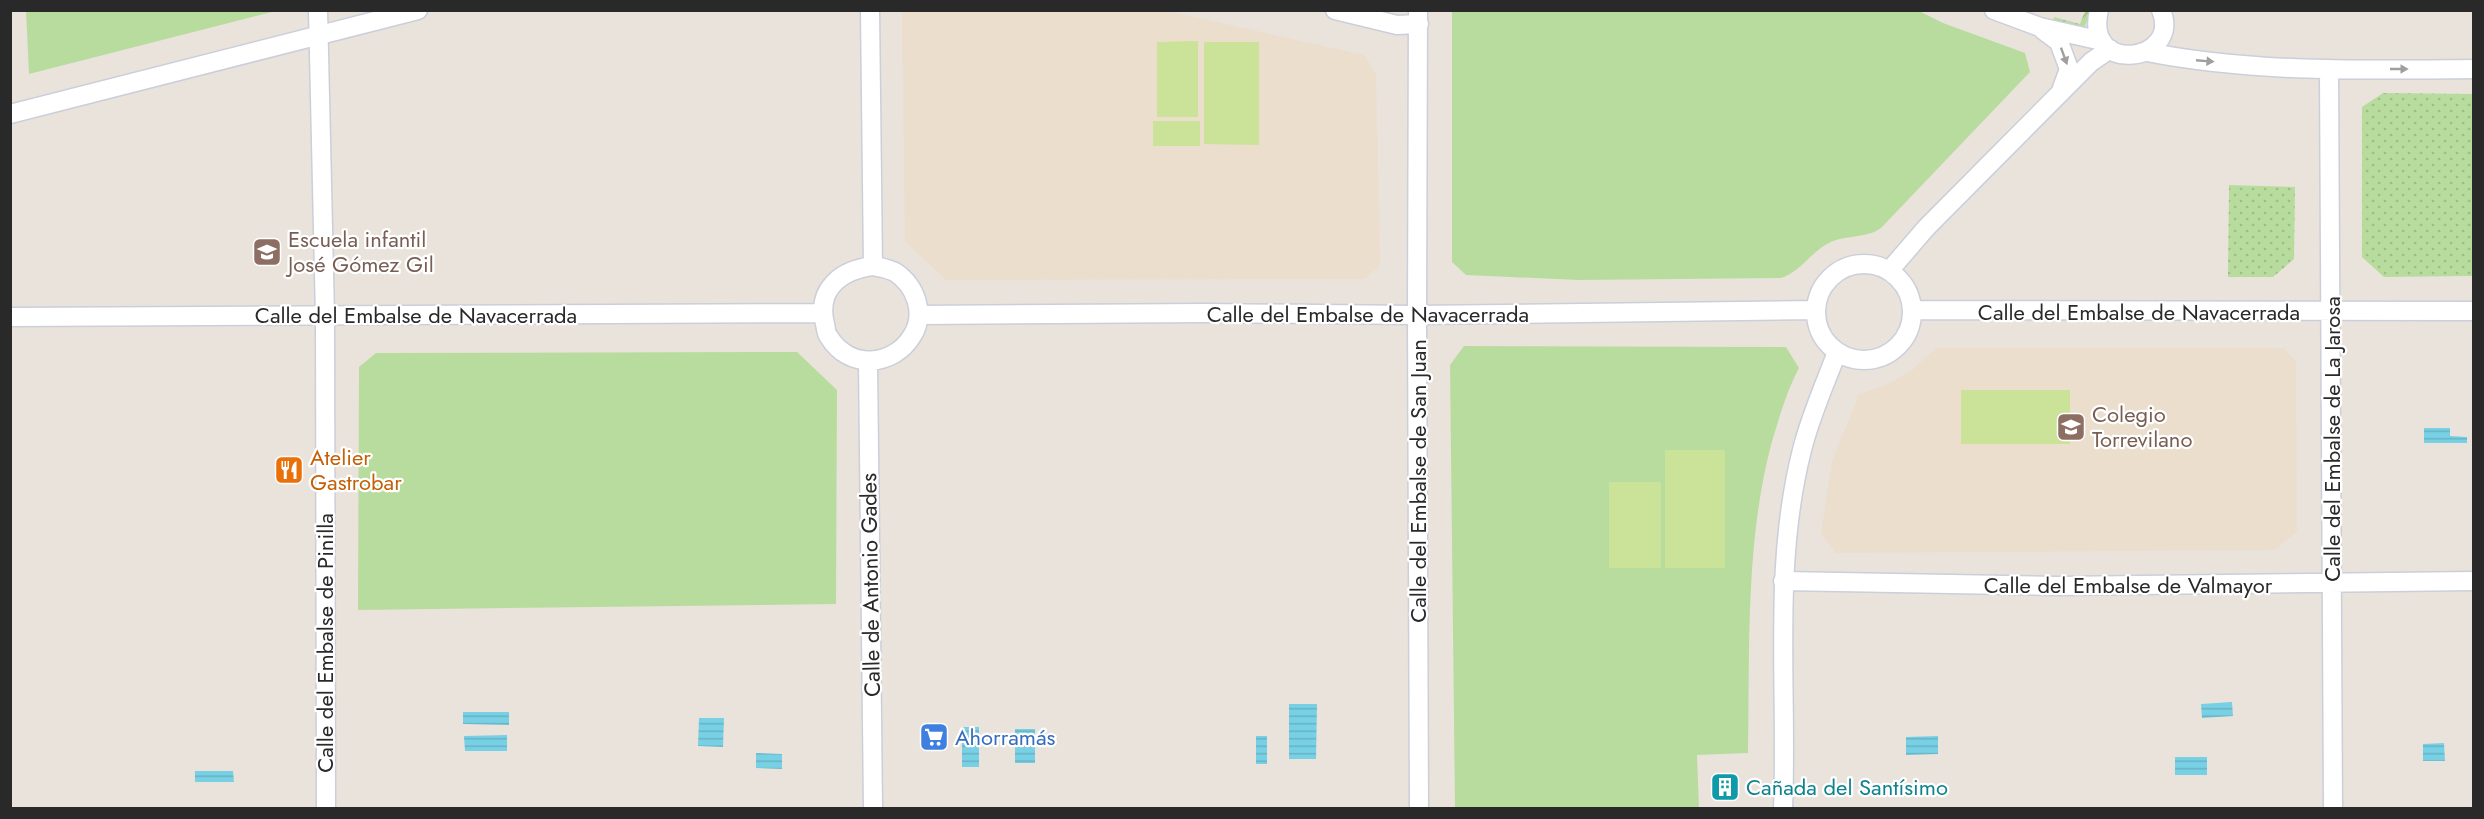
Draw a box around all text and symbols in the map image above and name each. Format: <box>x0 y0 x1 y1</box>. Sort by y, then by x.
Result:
one-way arrow <box>2060 47 2070 65</box>
one-way arrow <box>2195 56 2214 66</box>
one-way arrow <box>2390 64 2409 74</box>
place label: Escuela infantil José Gómez Gil <box>285 223 434 280</box>
school or university icon: Escuela infantil José Gómez Gil <box>251 236 283 268</box>
street label: Calle del Embalse de Navacerrada <box>1978 296 2300 328</box>
street label: Calle del Embalse de La Jarosa <box>2316 296 2348 582</box>
street label: Calle del Embalse de Navacerrada <box>1207 298 1529 330</box>
street label: Calle del Embalse de Navacerrada <box>255 299 577 331</box>
street label: Calle del Embalse de San Juan <box>1402 339 1434 623</box>
place label: Colegio Torrevilano <box>2092 398 2192 455</box>
school or university icon: Colegio Torrevilano <box>2055 411 2087 443</box>
place label: Atelier Gastrobar <box>310 441 402 498</box>
restaurant icon: Atelier Gastrobar <box>273 454 305 486</box>
street label: Calle de Antonio Gades <box>852 473 888 697</box>
street label: Calle del Embalse de Pinilla <box>309 513 341 773</box>
street label: Calle del Embalse de Valmayor <box>1984 569 2273 601</box>
supermarket icon: Ahorramás <box>918 721 950 753</box>
place label: Ahorramás <box>955 721 1056 753</box>
building icon: Cañada del Santísimo <box>1709 771 1741 803</box>
place label: Cañada del Santísimo <box>1746 771 1948 803</box>

